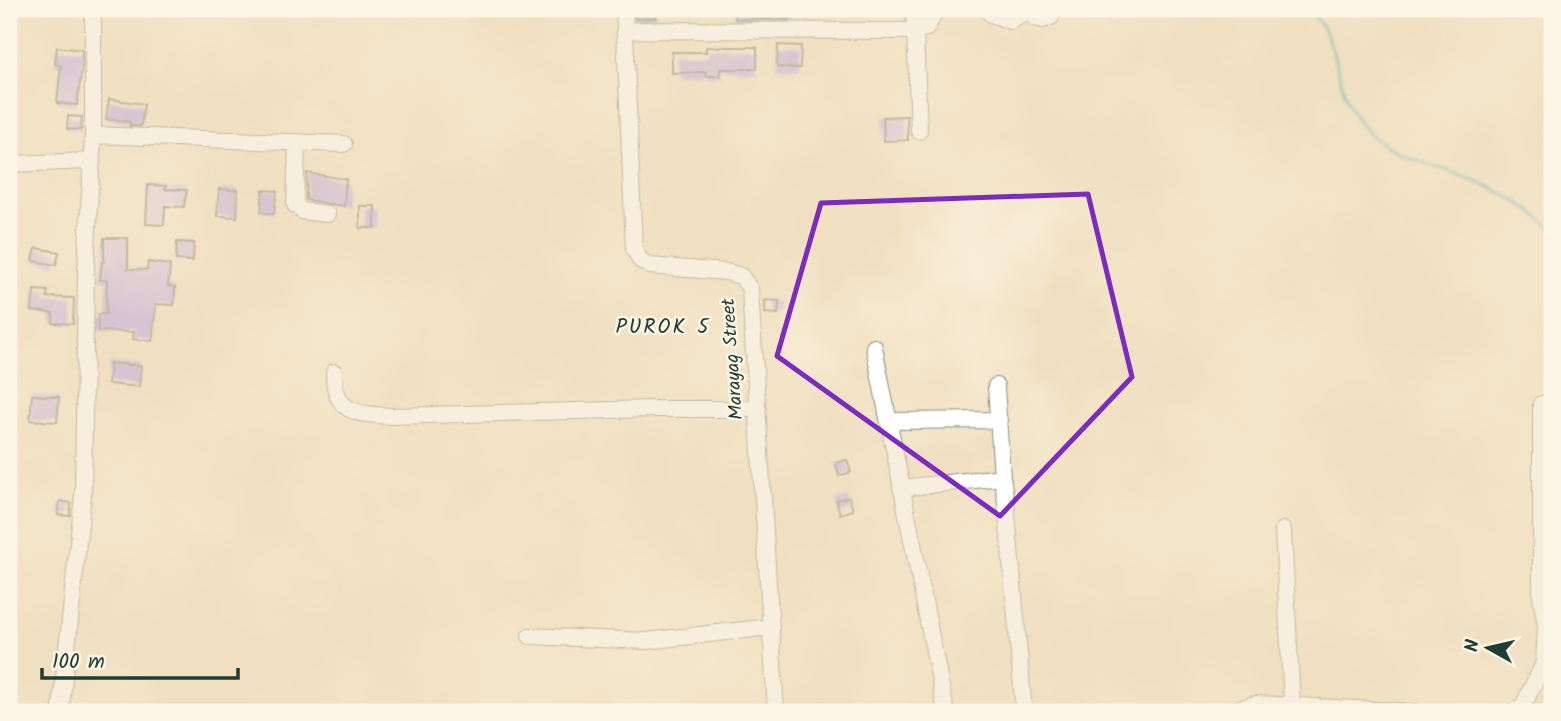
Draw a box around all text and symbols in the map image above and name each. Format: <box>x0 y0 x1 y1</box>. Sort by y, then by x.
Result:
street label: Marayag Street <box>714 297 752 421</box>
district label: PUROK 5 <box>615 311 711 344</box>
north arrow <box>1452 612 1522 682</box>
scale bar <box>42 637 238 681</box>
text: N <box>1457 638 1489 654</box>
text: 100 m <box>52 646 105 679</box>

